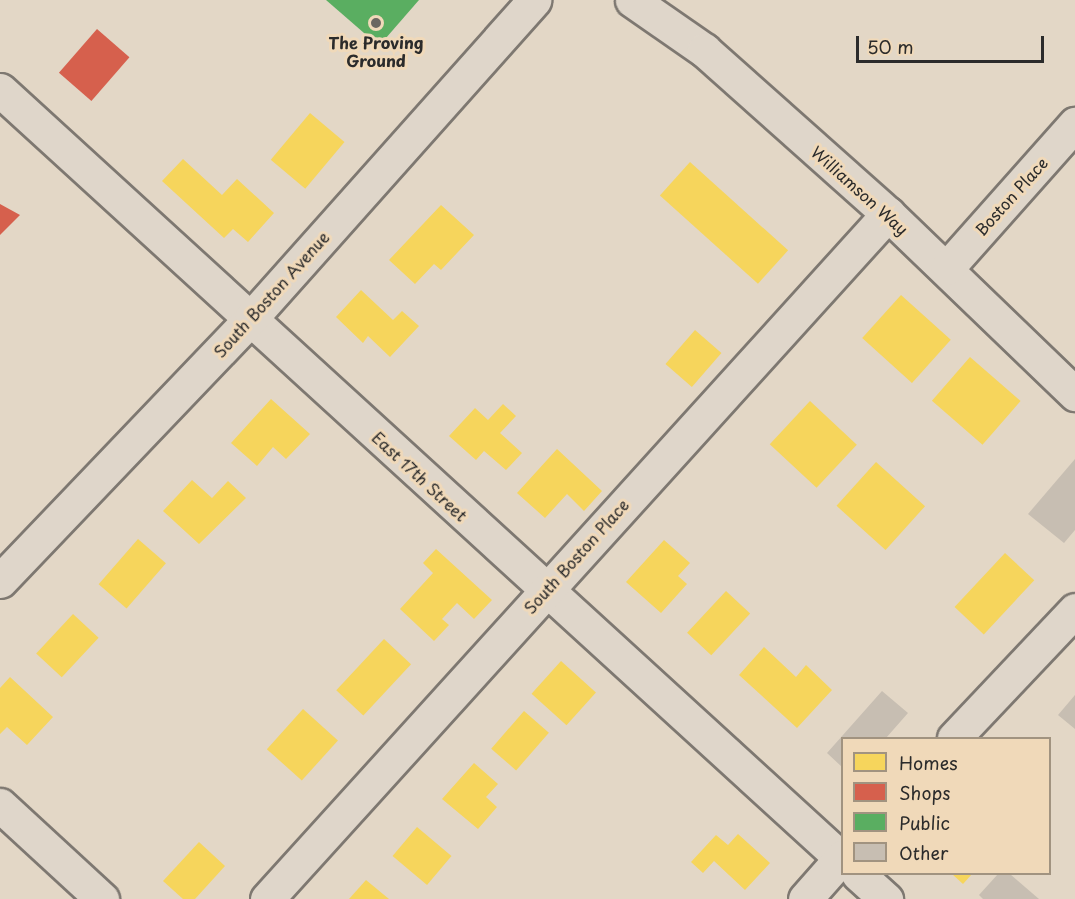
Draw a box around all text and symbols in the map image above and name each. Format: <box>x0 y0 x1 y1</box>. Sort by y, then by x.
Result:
marker: The Proving Ground <box>369 16 383 30</box>
scale bar <box>859 24 1046 62</box>
place label: The Proving Ground <box>328 32 424 70</box>
text: 50 m <box>867 33 914 60</box>
street label: Williamson Way <box>808 142 912 238</box>
street label: Boston Place <box>971 153 1051 239</box>
street label: South Boston Avenue <box>210 227 332 361</box>
street label: East 17th Street <box>368 427 472 525</box>
street label: South Boston Place <box>519 495 633 617</box>
legend <box>841 737 1051 875</box>
text: Homes <box>899 749 957 776</box>
text: Shops <box>899 779 950 806</box>
text: Public <box>899 809 950 836</box>
text: Other <box>899 839 948 866</box>

